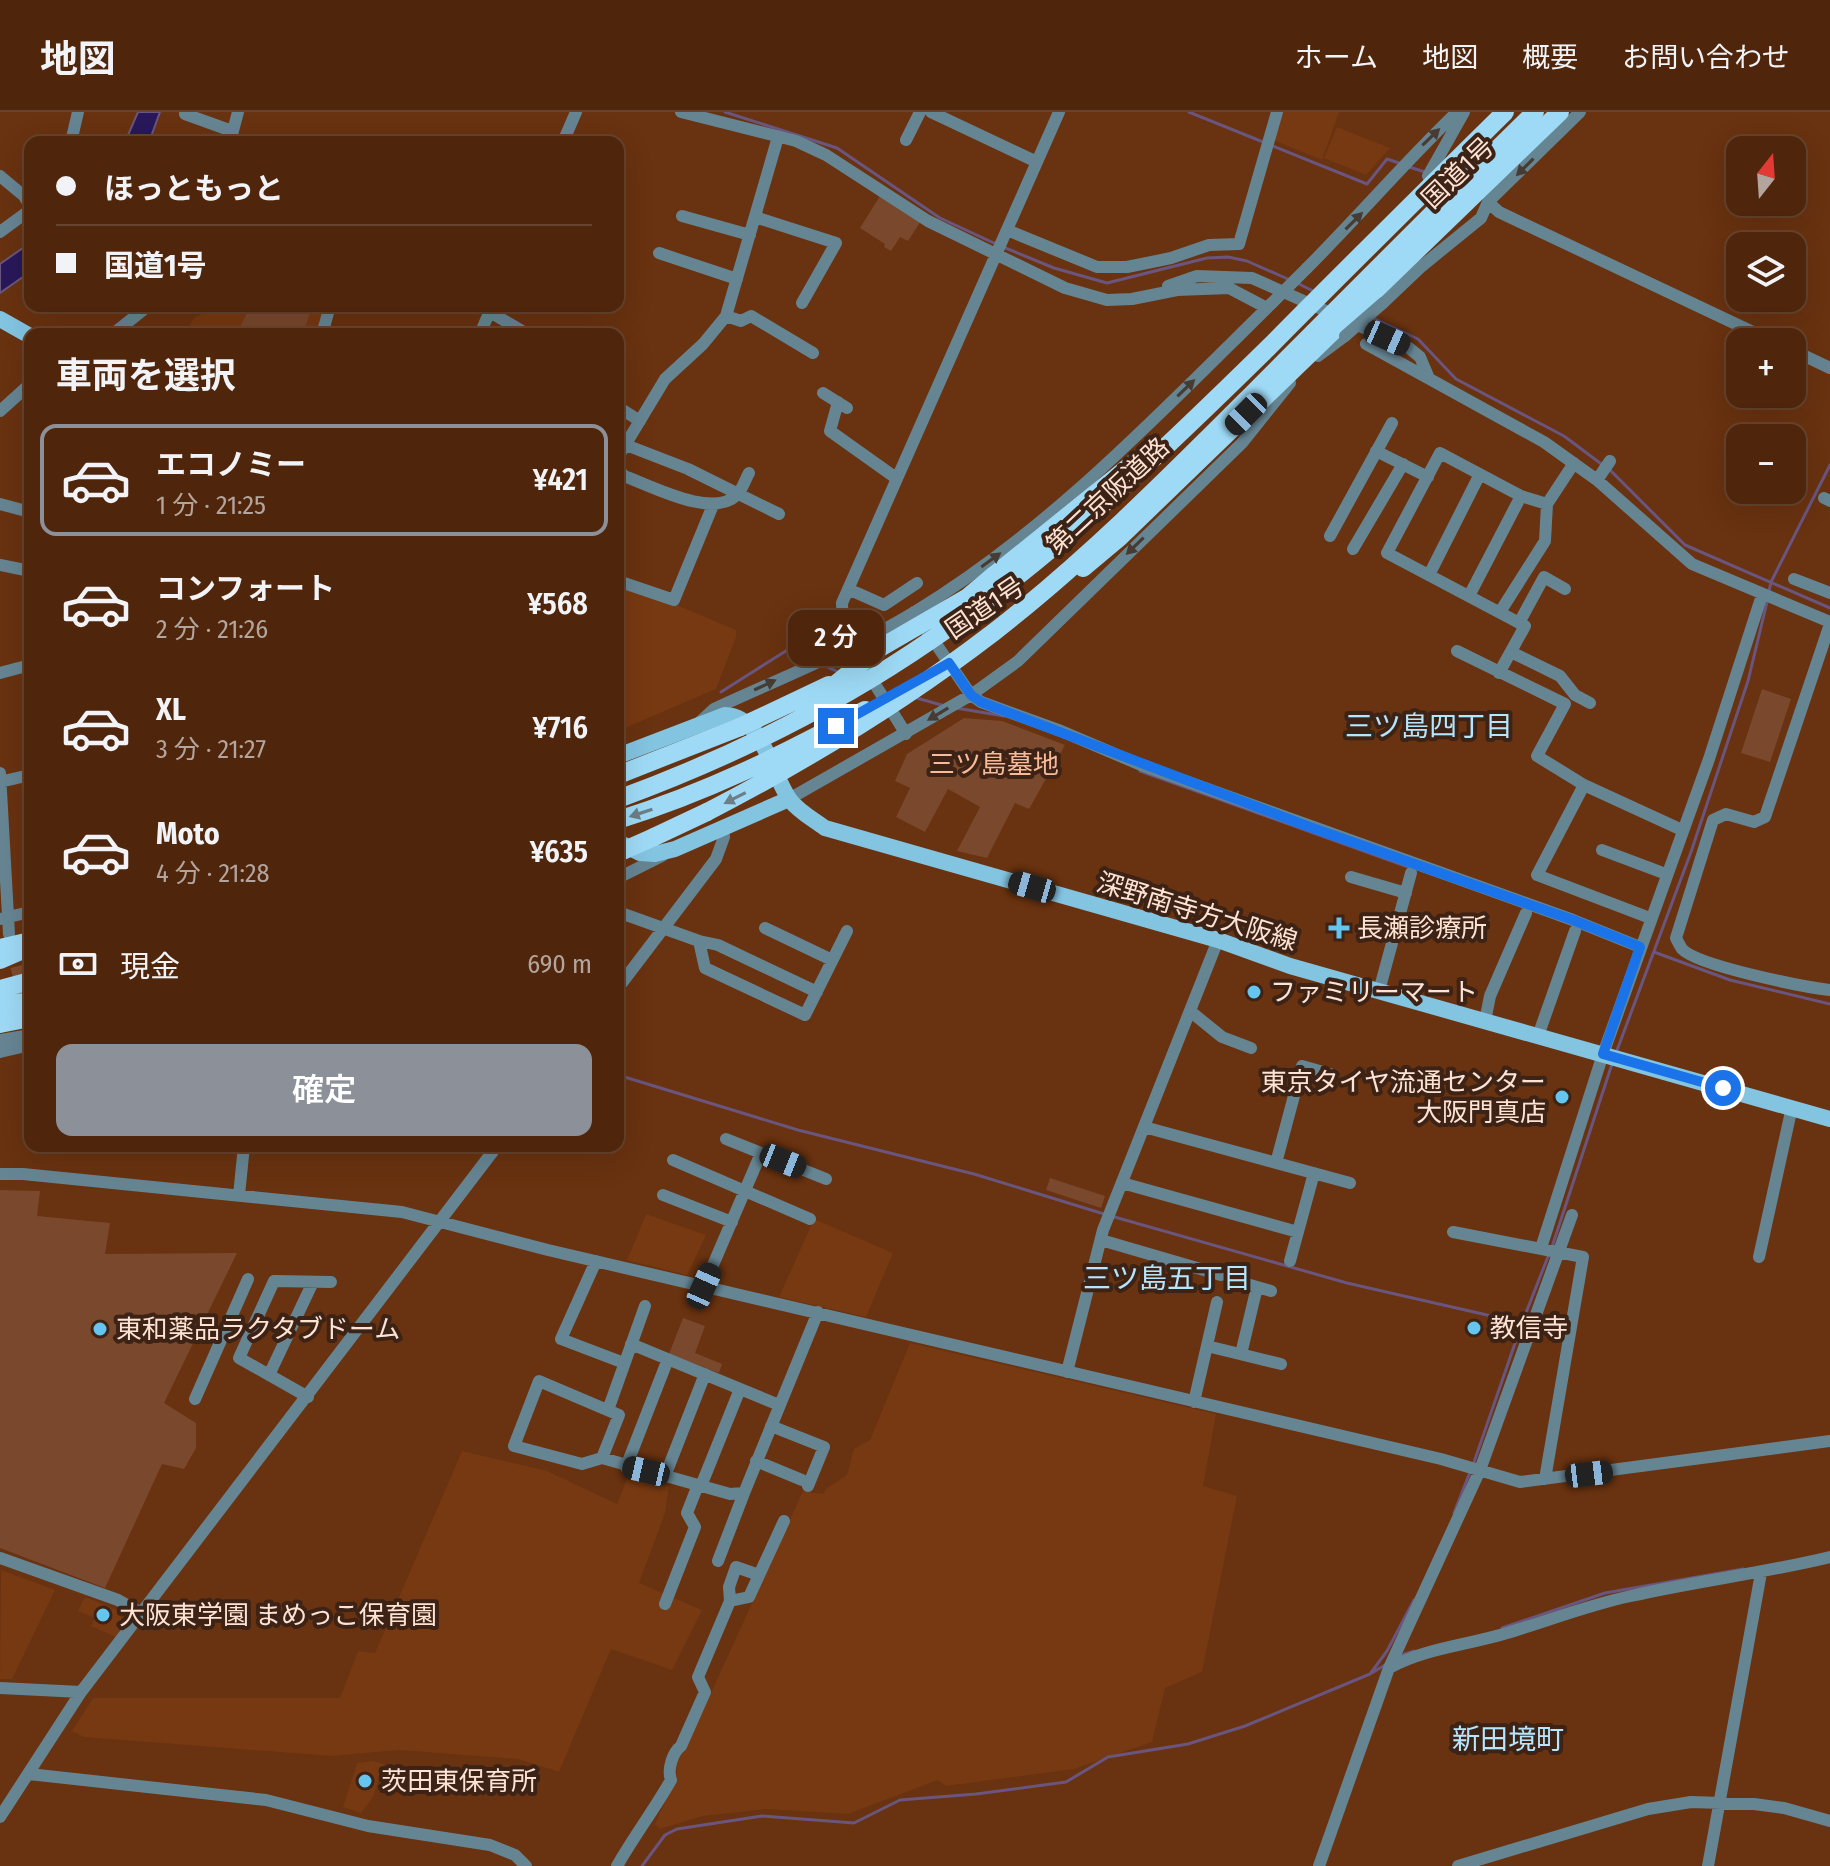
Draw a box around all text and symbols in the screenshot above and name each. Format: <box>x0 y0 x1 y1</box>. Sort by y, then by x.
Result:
text: 地図 <box>40 36 116 82</box>
text: ホーム <box>1295 41 1378 74</box>
text: 地図 <box>1422 41 1478 74</box>
text: 概要 <box>1522 41 1578 74</box>
text: お問い合わせ <box>1622 41 1790 74</box>
one-way arrow <box>1421 128 1440 147</box>
street label: 国道1号 <box>1416 131 1500 215</box>
north arrow <box>1726 136 1806 216</box>
map controls <box>1726 136 1806 504</box>
one-way arrow <box>1516 157 1535 176</box>
text: ほっともっと <box>104 171 284 207</box>
one-way arrow <box>1344 212 1363 231</box>
button: layers <box>1726 232 1806 312</box>
text: 国道1号 <box>104 248 207 284</box>
car <box>1360 317 1414 359</box>
button: + <box>1726 328 1806 408</box>
text: 車両を選択 <box>56 354 236 398</box>
one-way arrow <box>1176 379 1195 397</box>
car <box>1221 389 1271 439</box>
button: − <box>1726 424 1806 504</box>
street label: 第二京阪道路 <box>1040 431 1176 561</box>
icon: car <box>60 444 132 516</box>
text: エコノミー <box>156 447 306 483</box>
text: ¥421 <box>533 462 588 498</box>
text: 1 分 · 21:25 <box>156 490 266 521</box>
one-way arrow <box>1126 537 1145 555</box>
one-way arrow <box>981 552 1002 568</box>
icon: car <box>60 568 132 640</box>
text: コンフォート <box>156 571 335 607</box>
street label: 国道1号 <box>940 571 1030 645</box>
text: ¥568 <box>527 586 588 622</box>
callout: 2 分 <box>788 610 884 666</box>
text: 2 分 · 21:26 <box>156 614 268 645</box>
text: 2 分 <box>814 622 858 653</box>
one-way arrow <box>753 679 776 692</box>
icon: car <box>60 692 132 764</box>
text: XL <box>156 692 186 728</box>
one-way arrow <box>927 707 949 721</box>
route end <box>818 708 854 744</box>
text: ¥716 <box>532 710 588 746</box>
district label: 三ツ島四丁目 <box>1345 710 1513 743</box>
text: 3 分 · 21:27 <box>156 734 266 765</box>
park label: 三ツ島墓地 <box>929 749 1059 780</box>
one-way arrow <box>724 791 747 804</box>
one-way arrow <box>628 807 652 820</box>
icon: car <box>60 816 132 888</box>
text: Moto <box>156 816 220 852</box>
text: ¥635 <box>530 834 588 870</box>
text: 4 分 · 21:28 <box>156 858 269 889</box>
street label: 深野南寺方大阪線 <box>1093 867 1301 957</box>
car <box>1006 869 1058 905</box>
place label: 長瀬診療所 <box>1357 913 1487 944</box>
marker: 長瀬診療所 <box>1328 917 1350 939</box>
icon: cash <box>56 942 100 986</box>
text: 現金 <box>120 949 180 985</box>
text: 690 m <box>527 949 592 980</box>
place label: ファミリーマート <box>1270 977 1478 1008</box>
marker: ファミリーマート <box>1245 983 1263 1001</box>
button: 確定 <box>56 1044 592 1136</box>
place label: 東京タイヤ流通センター 大阪門真店 <box>1261 1067 1546 1128</box>
route start <box>1705 1070 1741 1106</box>
marker: 東京タイヤ流通センター 大阪門真店 <box>1553 1088 1571 1106</box>
car <box>756 1141 810 1181</box>
car <box>683 1259 725 1313</box>
district label: 三ツ島五丁目 <box>1083 1262 1251 1295</box>
place label: 教信寺 <box>1490 1313 1568 1344</box>
place label: 東和薬品ラクタブドーム <box>116 1314 400 1345</box>
marker: 教信寺 <box>1465 1319 1483 1337</box>
marker: 東和薬品ラクタブドーム <box>91 1320 109 1338</box>
car <box>620 1454 672 1488</box>
car <box>1564 1459 1614 1489</box>
place label: 大阪東学園 まめっこ保育園 <box>119 1600 437 1631</box>
marker: 大阪東学園 まめっこ保育園 <box>94 1606 112 1624</box>
district label: 新田境町 <box>1452 1723 1564 1756</box>
place label: 茨田東保育所 <box>381 1766 537 1797</box>
marker: 茨田東保育所 <box>356 1772 374 1790</box>

